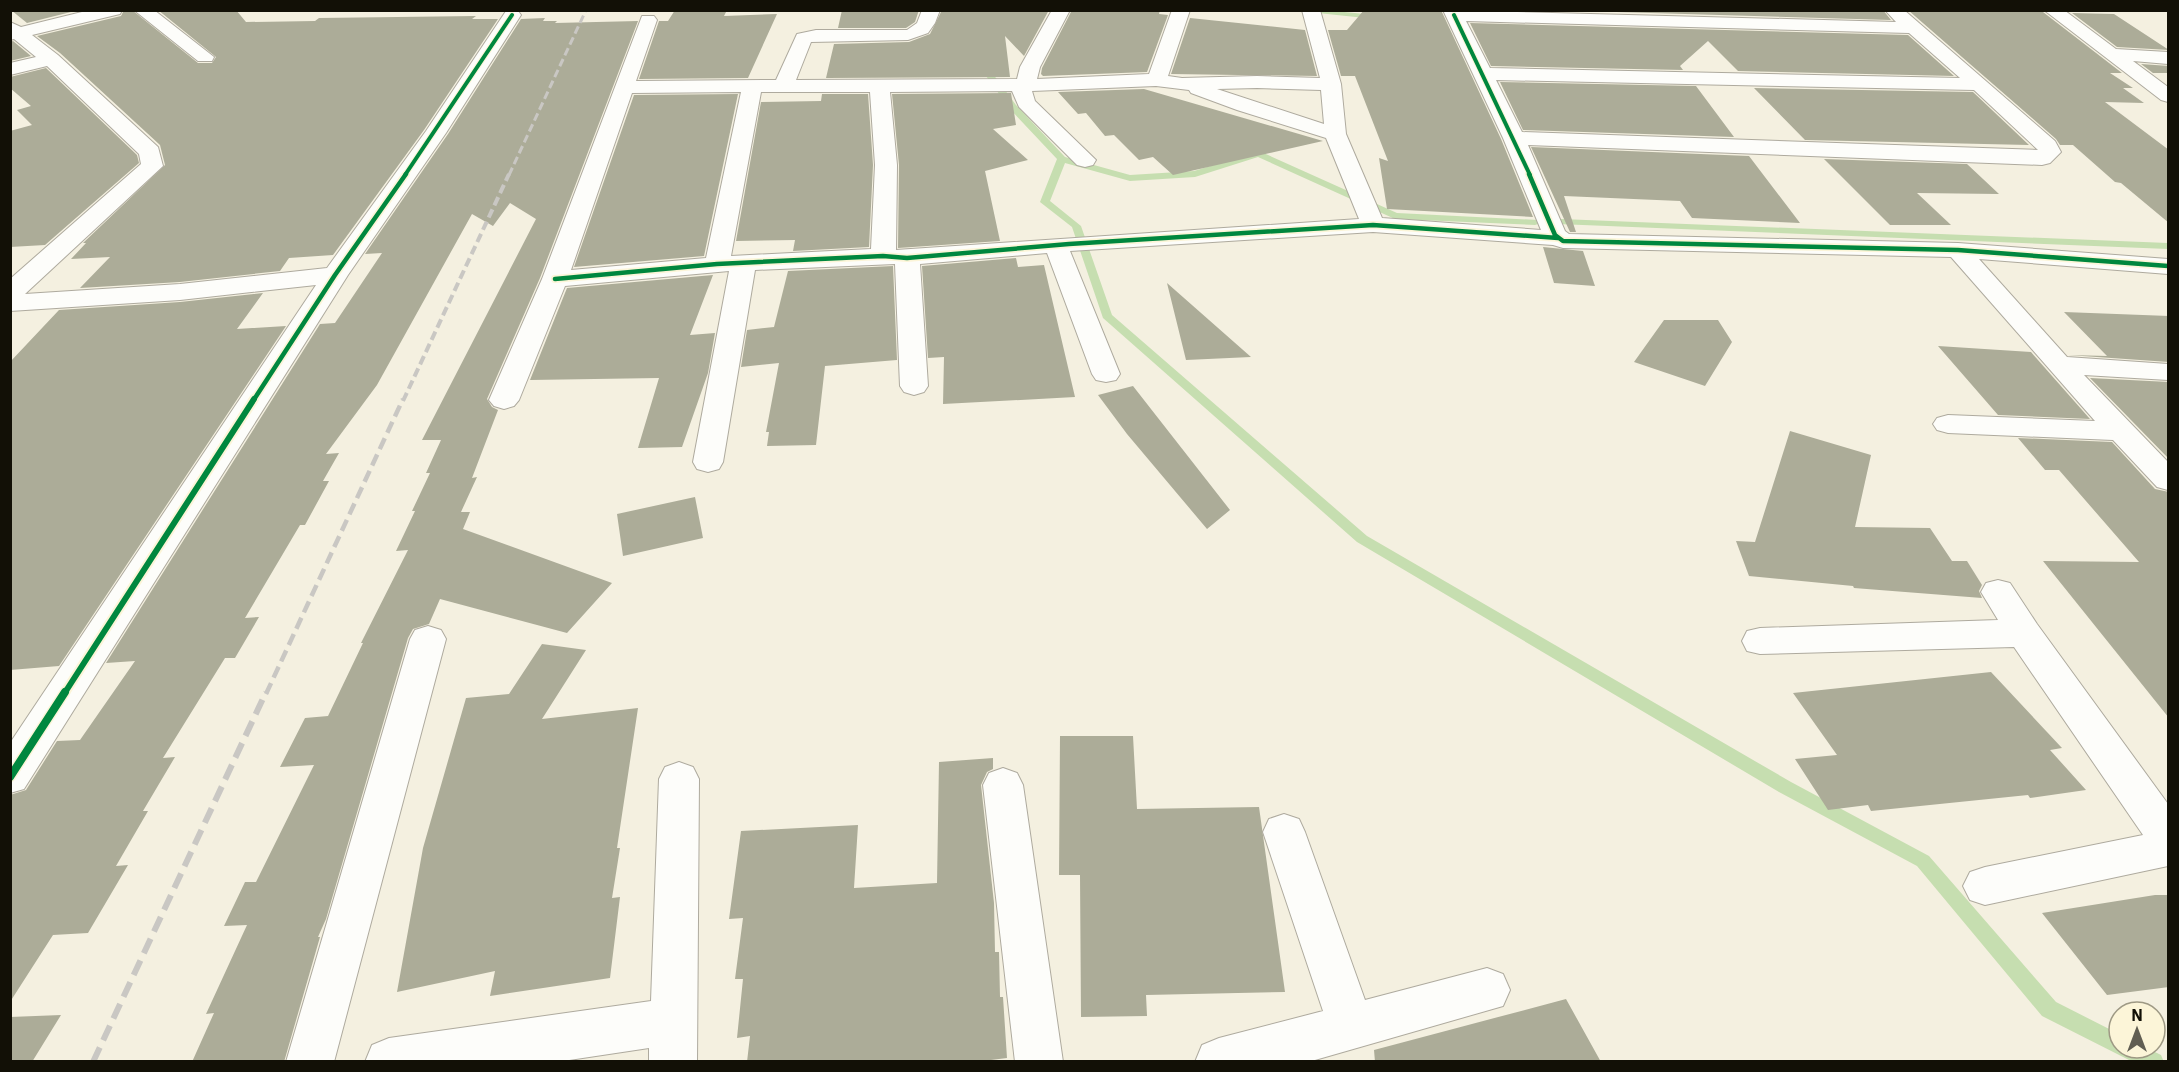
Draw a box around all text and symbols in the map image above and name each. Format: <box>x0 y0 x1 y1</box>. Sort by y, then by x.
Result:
north arrow <box>2107 1000 2167 1060</box>
text: N <box>2131 1005 2143 1025</box>

